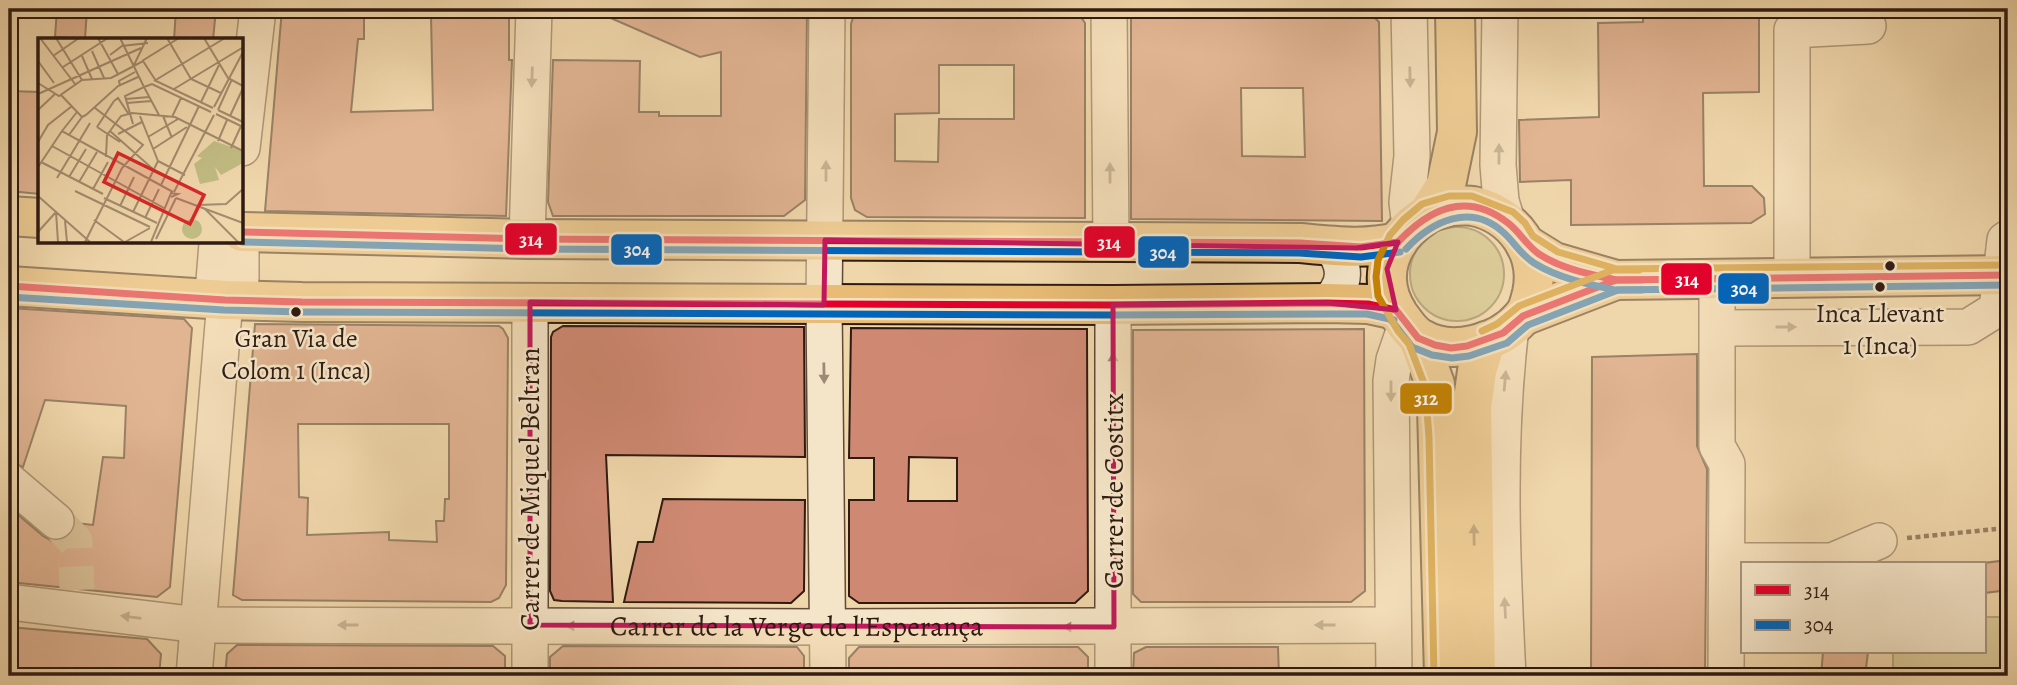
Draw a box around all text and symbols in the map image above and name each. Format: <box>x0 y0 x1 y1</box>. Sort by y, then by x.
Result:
inset map <box>38 38 243 243</box>
one-way arrow <box>526 66 537 88</box>
one-way arrow <box>1405 66 1416 88</box>
one-way arrow <box>1493 143 1505 165</box>
one-way arrow <box>820 160 832 182</box>
one-way arrow <box>1104 162 1116 184</box>
line badge: 314 <box>504 222 558 256</box>
line badge: 314 <box>1083 225 1136 259</box>
text: 314 <box>519 227 543 253</box>
text: 314 <box>1097 230 1121 256</box>
line badge: 304 <box>610 233 663 266</box>
line badge: 304 <box>1137 235 1190 269</box>
text: 304 <box>624 237 650 263</box>
text: 304 <box>1150 240 1176 266</box>
unlabelled marker <box>1883 259 1897 273</box>
line badge: 314 <box>1660 262 1713 296</box>
text: 314 <box>1675 267 1699 293</box>
line badge: 304 <box>1717 272 1770 305</box>
text: 304 <box>1731 276 1757 302</box>
marker: Inca Llevant 1 (Inca) <box>1873 280 1887 294</box>
place label: Inca Llevant 1 (Inca) <box>1816 296 1945 363</box>
marker: Gran Via de Colom 1 (Inca) <box>289 305 303 319</box>
place label: Gran Via de Colom 1 (Inca) <box>221 321 371 388</box>
one-way arrow <box>1775 321 1797 333</box>
street label: Carrer de Miquel Beltran <box>511 347 549 631</box>
one-way arrow <box>1108 352 1119 374</box>
one-way arrow <box>819 362 830 384</box>
one-way arrow <box>1500 370 1511 392</box>
one-way arrow <box>1385 380 1397 402</box>
line badge: 312 <box>1399 382 1453 415</box>
text: 312 <box>1414 386 1438 412</box>
street label: Carrer de Costitx <box>1095 393 1133 589</box>
one-way arrow <box>1468 523 1480 545</box>
legend <box>1741 562 1986 654</box>
text: 314 <box>1804 577 1829 605</box>
one-way arrow <box>1499 597 1510 619</box>
street label: Carrer de la Verge de l'Esperança <box>610 607 983 646</box>
one-way arrow <box>120 611 142 622</box>
text: 304 <box>1804 611 1833 639</box>
one-way arrow <box>337 619 359 631</box>
one-way arrow <box>565 620 587 632</box>
one-way arrow <box>1314 620 1336 631</box>
one-way arrow <box>1062 621 1084 633</box>

